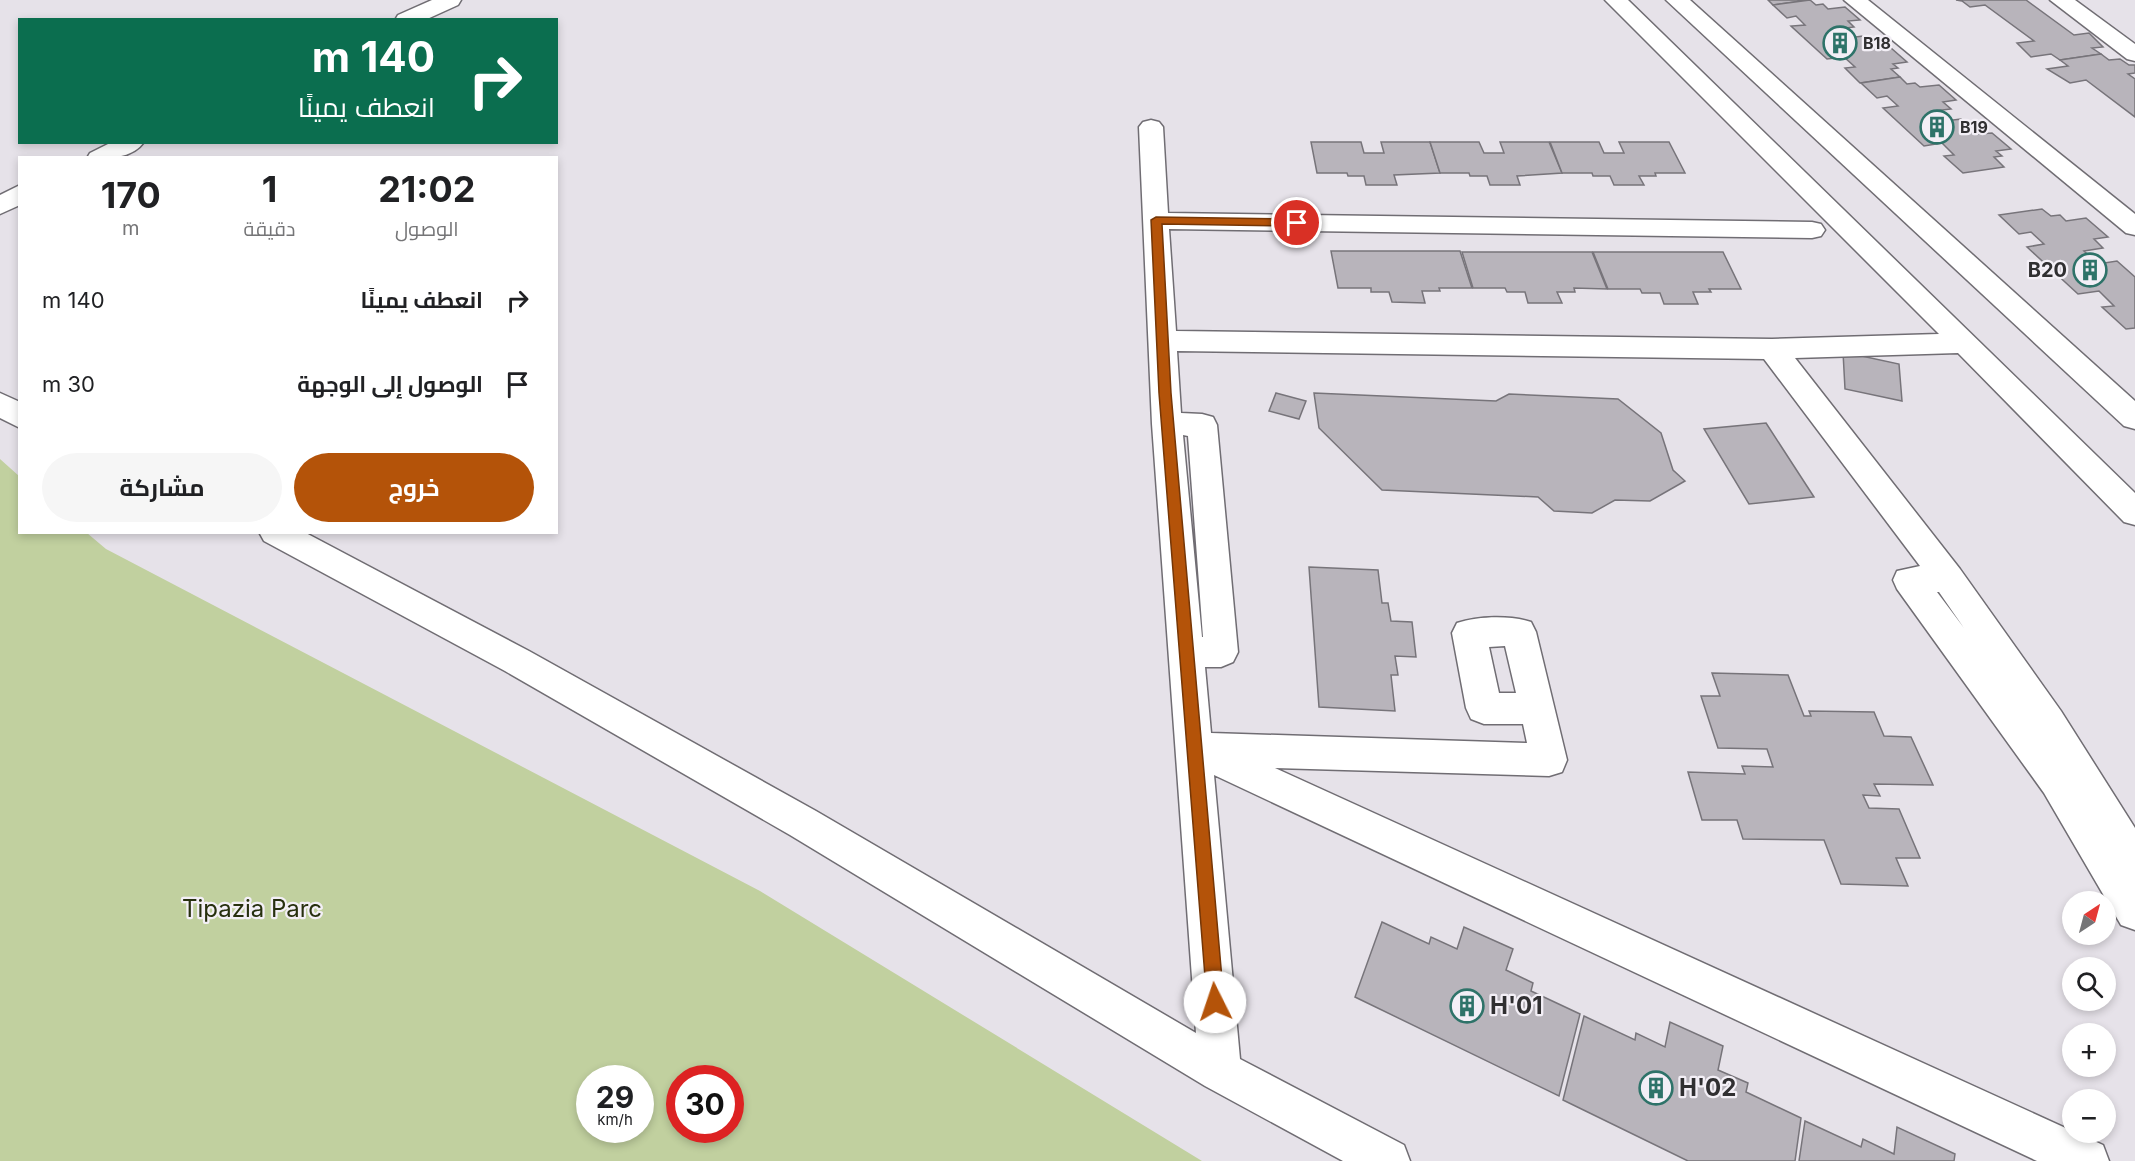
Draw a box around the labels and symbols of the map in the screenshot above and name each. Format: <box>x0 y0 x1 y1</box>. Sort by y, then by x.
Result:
building icon: B18 <box>1822 25 1858 61</box>
place label: B18 <box>1863 33 1891 53</box>
building icon: B19 <box>1919 109 1955 145</box>
place label: B19 <box>1960 117 1988 137</box>
pin <box>1271 197 1322 248</box>
building icon: B20 <box>2072 252 2108 288</box>
place label: B20 <box>2028 258 2067 282</box>
north arrow <box>2062 891 2116 945</box>
park label: Tipazia Parc <box>182 894 322 923</box>
position arrow <box>1183 970 1247 1034</box>
building icon: H'01 <box>1449 988 1485 1024</box>
place label: H'01 <box>1490 991 1543 1020</box>
speed limit sign: 30 <box>666 1065 744 1143</box>
building icon: H'02 <box>1638 1070 1674 1106</box>
place label: H'02 <box>1679 1073 1736 1102</box>

